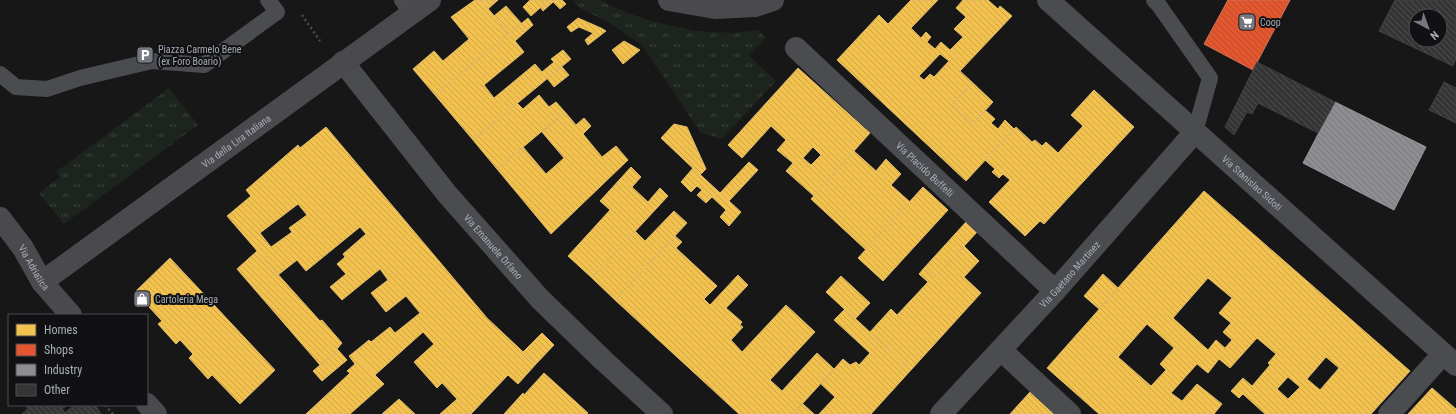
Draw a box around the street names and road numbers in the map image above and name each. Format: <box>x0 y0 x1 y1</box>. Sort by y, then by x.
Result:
street label: Via della Lira Italiana <box>199 112 273 170</box>
street label: Via Placido Buffelli <box>894 139 956 199</box>
street label: Via Stanislao Sidoti <box>1220 153 1285 212</box>
street label: Via Emanuele Orfano <box>462 212 525 281</box>
street label: Via Gaetano Martinez <box>1037 239 1102 310</box>
street label: Via Adriatica <box>17 242 52 292</box>

